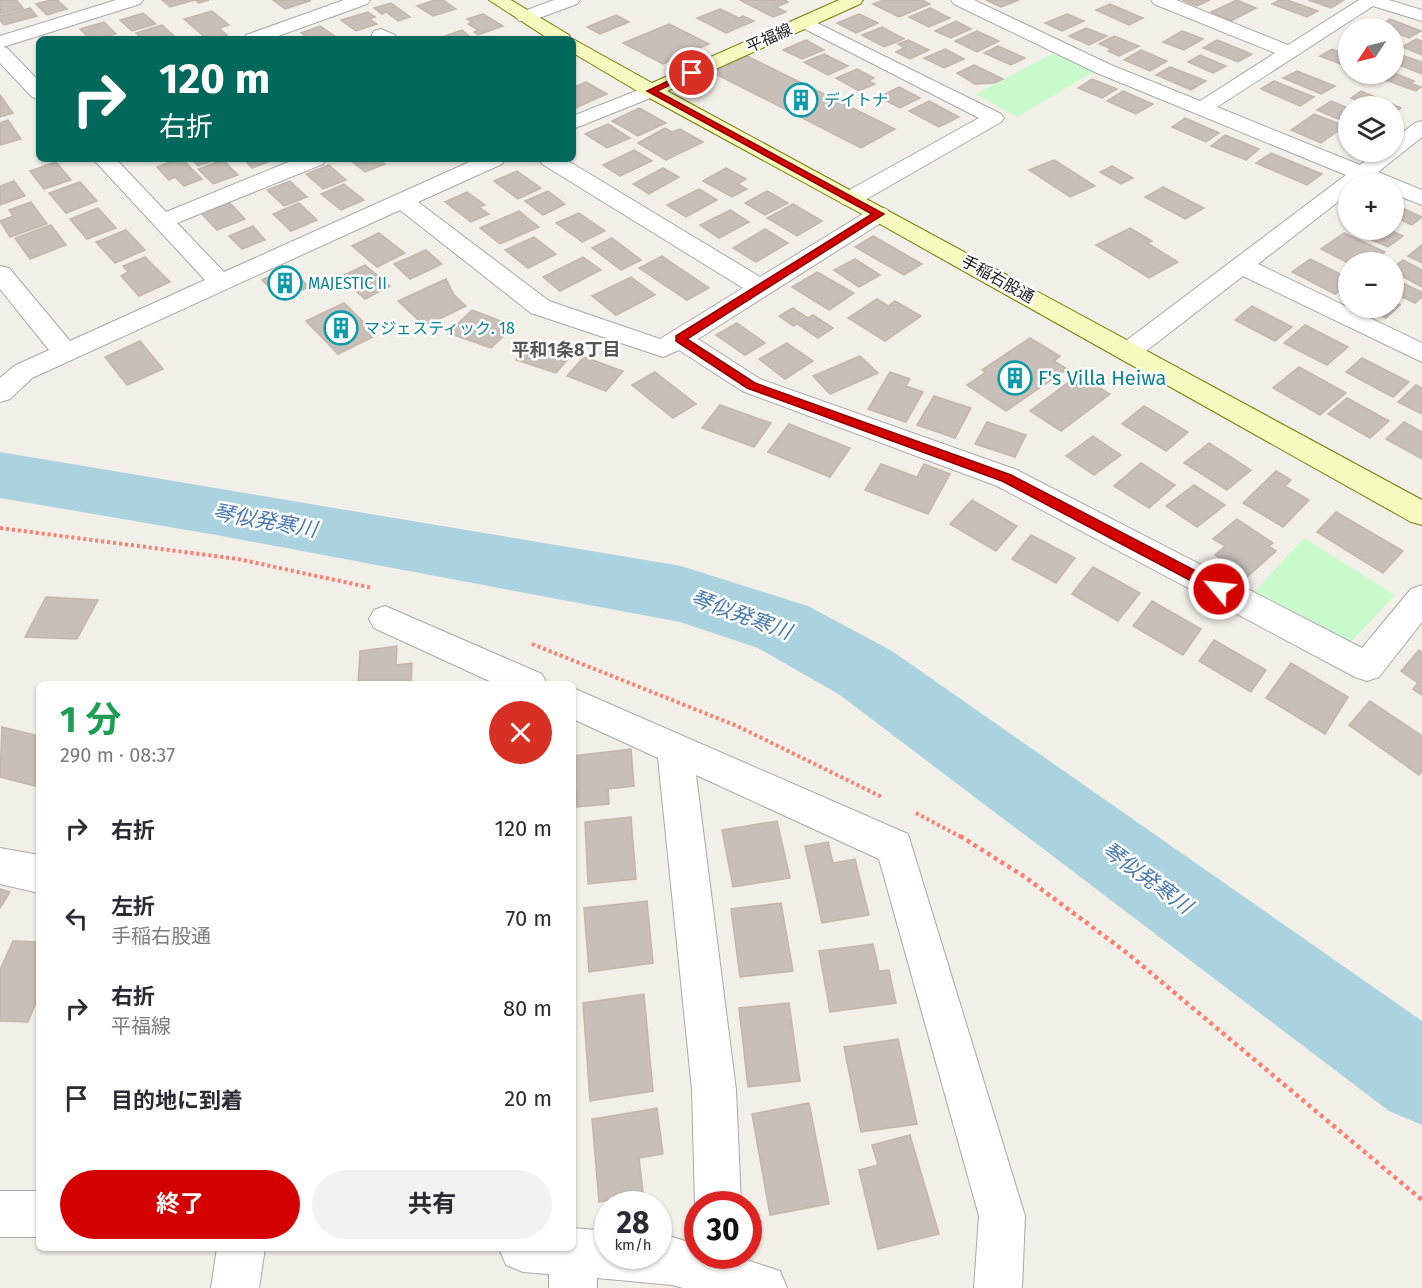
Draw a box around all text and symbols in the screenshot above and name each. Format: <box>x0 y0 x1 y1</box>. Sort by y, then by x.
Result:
north arrow <box>1338 18 1404 84</box>
map controls <box>1338 18 1404 318</box>
street label: 平福線 <box>743 20 795 56</box>
pin <box>666 47 717 98</box>
text: 120 m <box>159 54 270 104</box>
icon: arrive <box>675 56 708 89</box>
icon: right <box>60 60 138 138</box>
building icon: デイトナ <box>783 82 819 118</box>
place label: デイトナ <box>824 91 888 110</box>
button: layers <box>1338 96 1404 162</box>
text: 右折 <box>159 111 213 143</box>
button: + <box>1338 174 1404 240</box>
street label: 手稲右股通 <box>958 251 1038 307</box>
button: − <box>1338 252 1404 318</box>
building icon: MAJESTIC II <box>267 265 303 301</box>
place label: MAJESTIC II <box>308 274 387 293</box>
building icon: マジェスティック. 18 <box>323 310 359 346</box>
place label: マジェスティック. 18 <box>364 319 515 338</box>
district label: 平和1条8丁目 <box>512 339 620 361</box>
building icon: F's Villa Heiwa <box>997 360 1033 396</box>
place label: F's Villa Heiwa <box>1038 366 1166 390</box>
water label: 琴似発寒川 <box>211 499 321 543</box>
position arrow <box>1187 557 1251 621</box>
water label: 琴似発寒川 <box>687 585 797 646</box>
text: 1 分 <box>60 698 121 742</box>
button: close <box>489 701 552 764</box>
text: 290 m · 08:37 <box>60 743 175 767</box>
icon: right <box>60 812 93 845</box>
text: 120 m <box>495 815 552 842</box>
text: 右折 <box>111 817 155 844</box>
water label: 琴似発寒川 <box>1097 837 1199 921</box>
text: 左折 <box>111 893 155 920</box>
icon: left <box>60 902 93 935</box>
text: 70 m <box>506 905 552 932</box>
text: 手稲右股通 <box>111 924 211 948</box>
text: 右折 <box>111 983 155 1010</box>
icon: right <box>60 992 93 1025</box>
text: 80 m <box>503 995 552 1022</box>
text: 平福線 <box>111 1014 171 1038</box>
icon: arrive <box>60 1082 93 1115</box>
text: 20 m <box>504 1085 552 1112</box>
text: 目的地に到着 <box>111 1087 243 1114</box>
button: 終了 <box>60 1170 300 1239</box>
button: 共有 <box>312 1170 552 1239</box>
speed limit sign: 30 <box>684 1191 762 1269</box>
text: 28 <box>617 1205 649 1241</box>
text: km/h <box>614 1236 652 1254</box>

